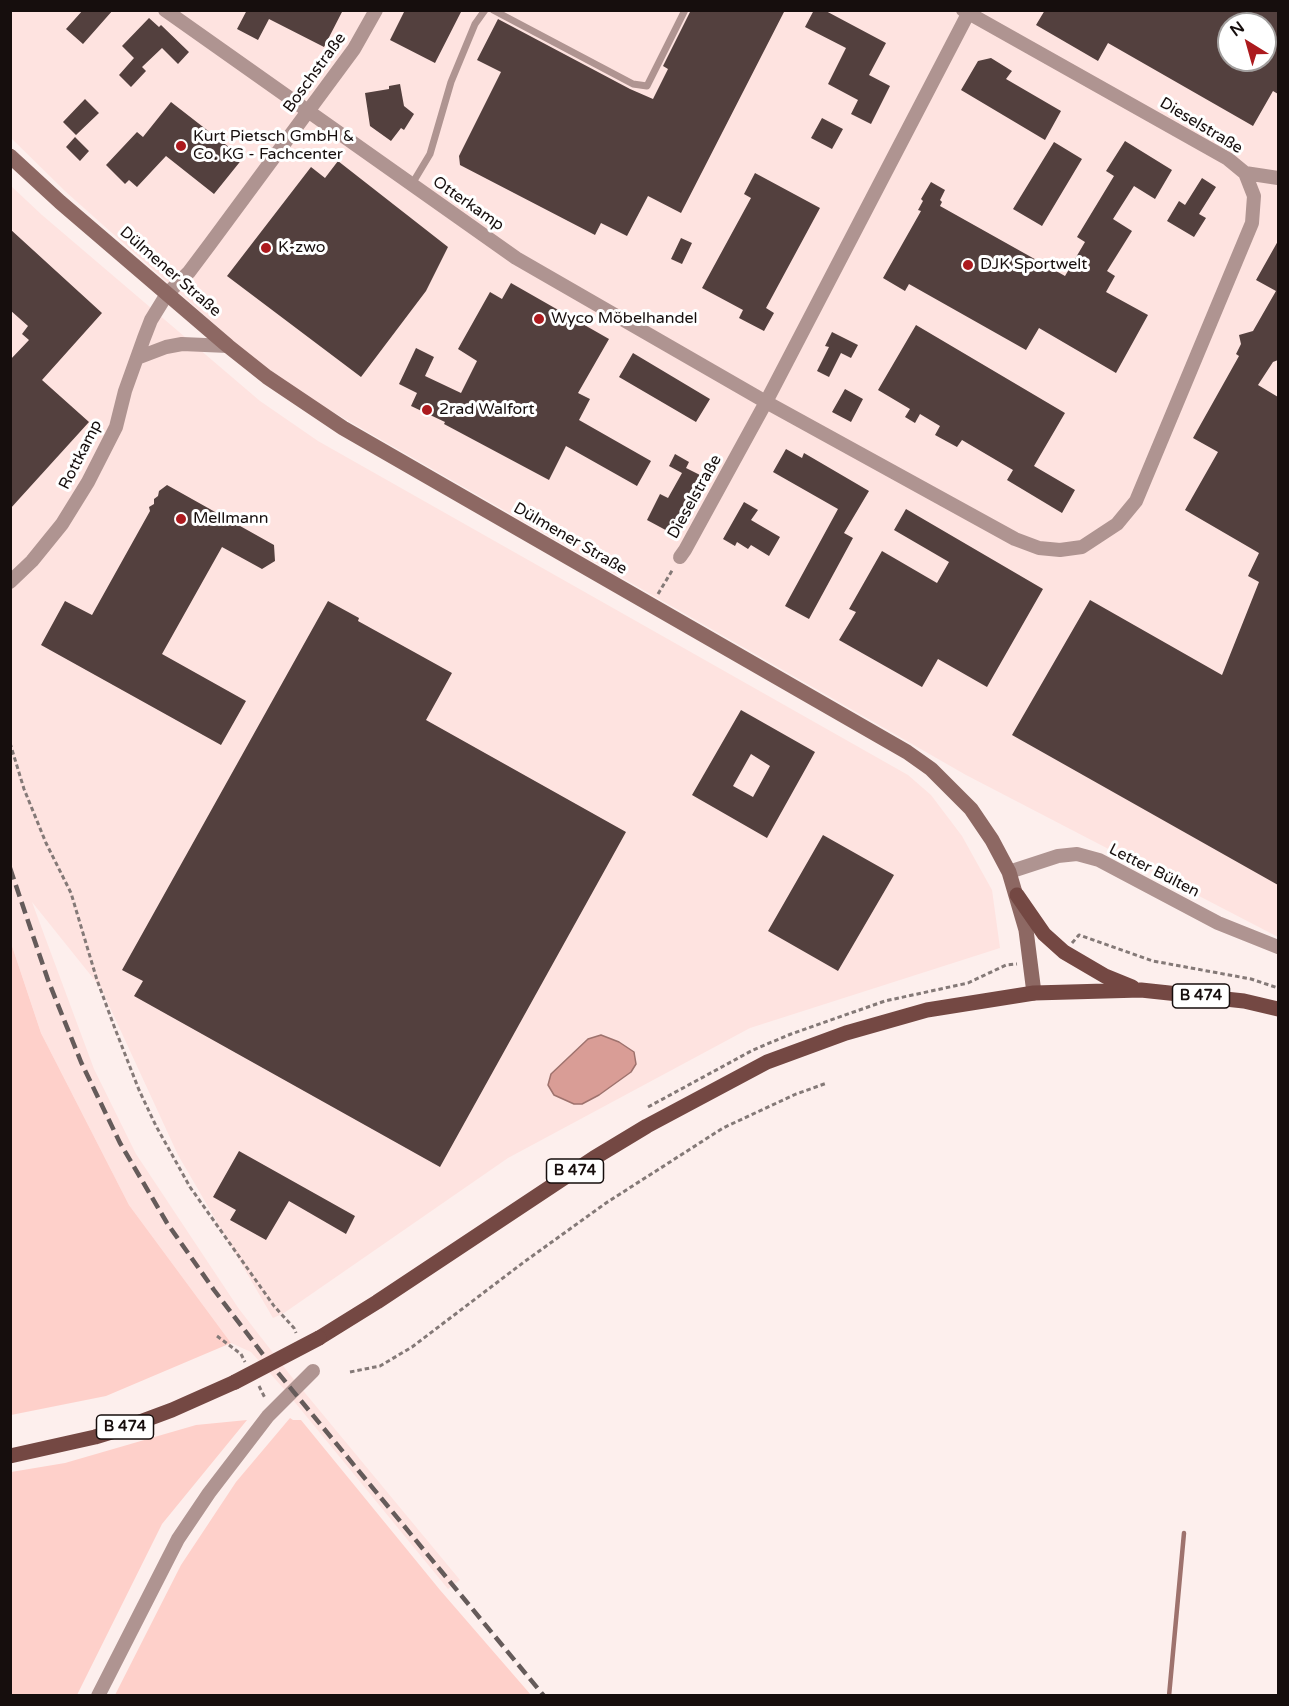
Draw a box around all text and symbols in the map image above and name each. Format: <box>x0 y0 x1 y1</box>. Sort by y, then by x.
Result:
north arrow <box>1217 12 1277 72</box>
text: N <box>1226 17 1249 41</box>
street label: Boschstraße <box>280 29 350 117</box>
street label: Dieselstraße <box>1156 94 1246 158</box>
place label: Kurt Pietsch GmbH & Co. KG - Fachcenter <box>193 127 354 165</box>
marker: Kurt Pietsch GmbH & Co. KG - Fachcenter <box>174 139 188 153</box>
street label: Otterkamp <box>429 172 507 236</box>
street label: Dülmener Straße <box>115 223 225 321</box>
place label: K-zwo <box>278 238 326 258</box>
marker: K-zwo <box>259 241 273 255</box>
place label: DJK Sportwelt <box>980 255 1087 275</box>
marker: DJK Sportwelt <box>961 258 975 272</box>
place label: Wyco Möbelhandel <box>551 309 698 329</box>
marker: Wyco Möbelhandel <box>532 312 546 326</box>
place label: 2rad Walfort <box>439 400 535 420</box>
marker: 2rad Walfort <box>420 403 434 417</box>
street label: Rottkamp <box>55 417 107 493</box>
street label: Dieselstraße <box>664 452 726 542</box>
street label: Dülmener Straße <box>510 499 630 579</box>
place label: Mellmann <box>193 509 268 529</box>
marker: Mellmann <box>174 512 188 526</box>
street label: Letter Bülten <box>1105 840 1203 902</box>
road number: B 474 <box>1172 984 1230 1008</box>
road number: B 474 <box>546 1159 604 1183</box>
road number: B 474 <box>96 1415 154 1439</box>

